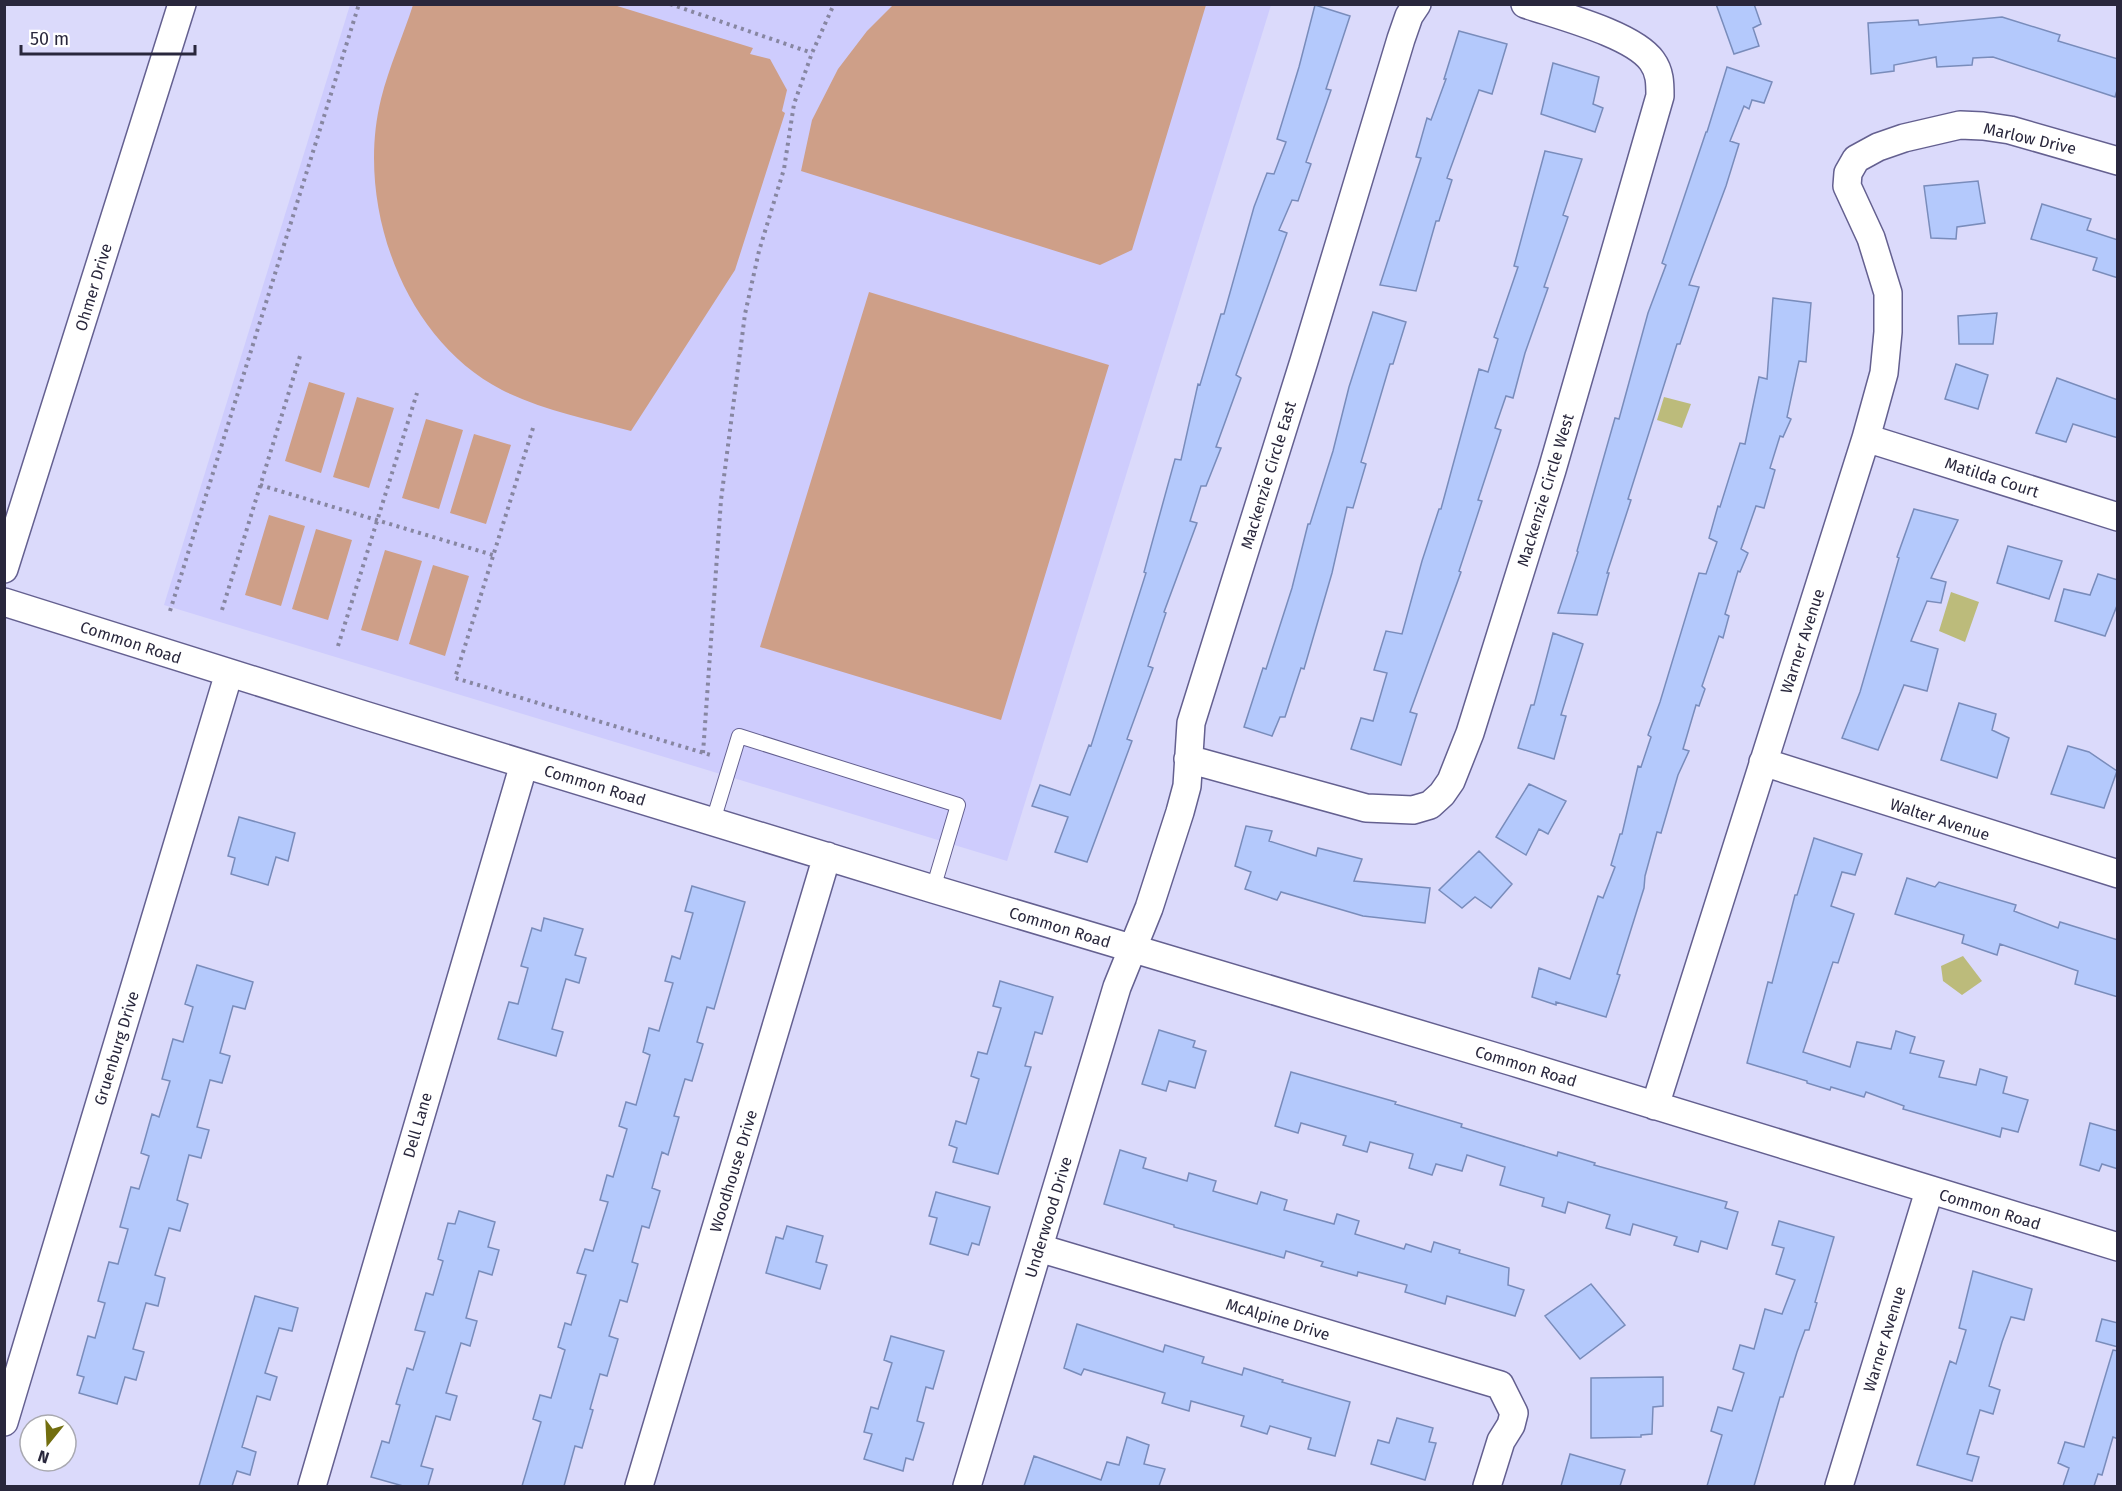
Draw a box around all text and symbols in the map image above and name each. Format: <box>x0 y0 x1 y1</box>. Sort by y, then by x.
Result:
scale bar <box>21 18 195 56</box>
text: 50 m <box>30 28 69 50</box>
street label: Marlow Drive <box>1982 119 2078 158</box>
street label: Ohmer Drive <box>71 241 116 333</box>
street label: Mackenzie Circle East <box>1237 399 1300 552</box>
street label: Mackenzie Circle West <box>1513 411 1578 569</box>
street label: Matilda Court <box>1942 453 2042 502</box>
street label: Warner Avenue <box>1777 586 1828 696</box>
street label: Common Road <box>78 617 184 668</box>
street label: Common Road <box>542 761 648 810</box>
street label: Walter Avenue <box>1888 794 1992 845</box>
street label: Common Road <box>1007 903 1113 952</box>
street label: Gruenburg Drive <box>90 989 143 1108</box>
street label: Common Road <box>1473 1042 1579 1091</box>
street label: Dell Lane <box>399 1090 436 1160</box>
street label: Woodhouse Drive <box>706 1108 761 1235</box>
street label: Underwood Drive <box>1021 1154 1076 1280</box>
street label: Common Road <box>1937 1185 2043 1234</box>
street label: Warner Avenue <box>1859 1284 1910 1394</box>
street label: McAlpine Drive <box>1224 1295 1332 1344</box>
north arrow <box>18 1413 78 1473</box>
text: N <box>36 1446 51 1467</box>

